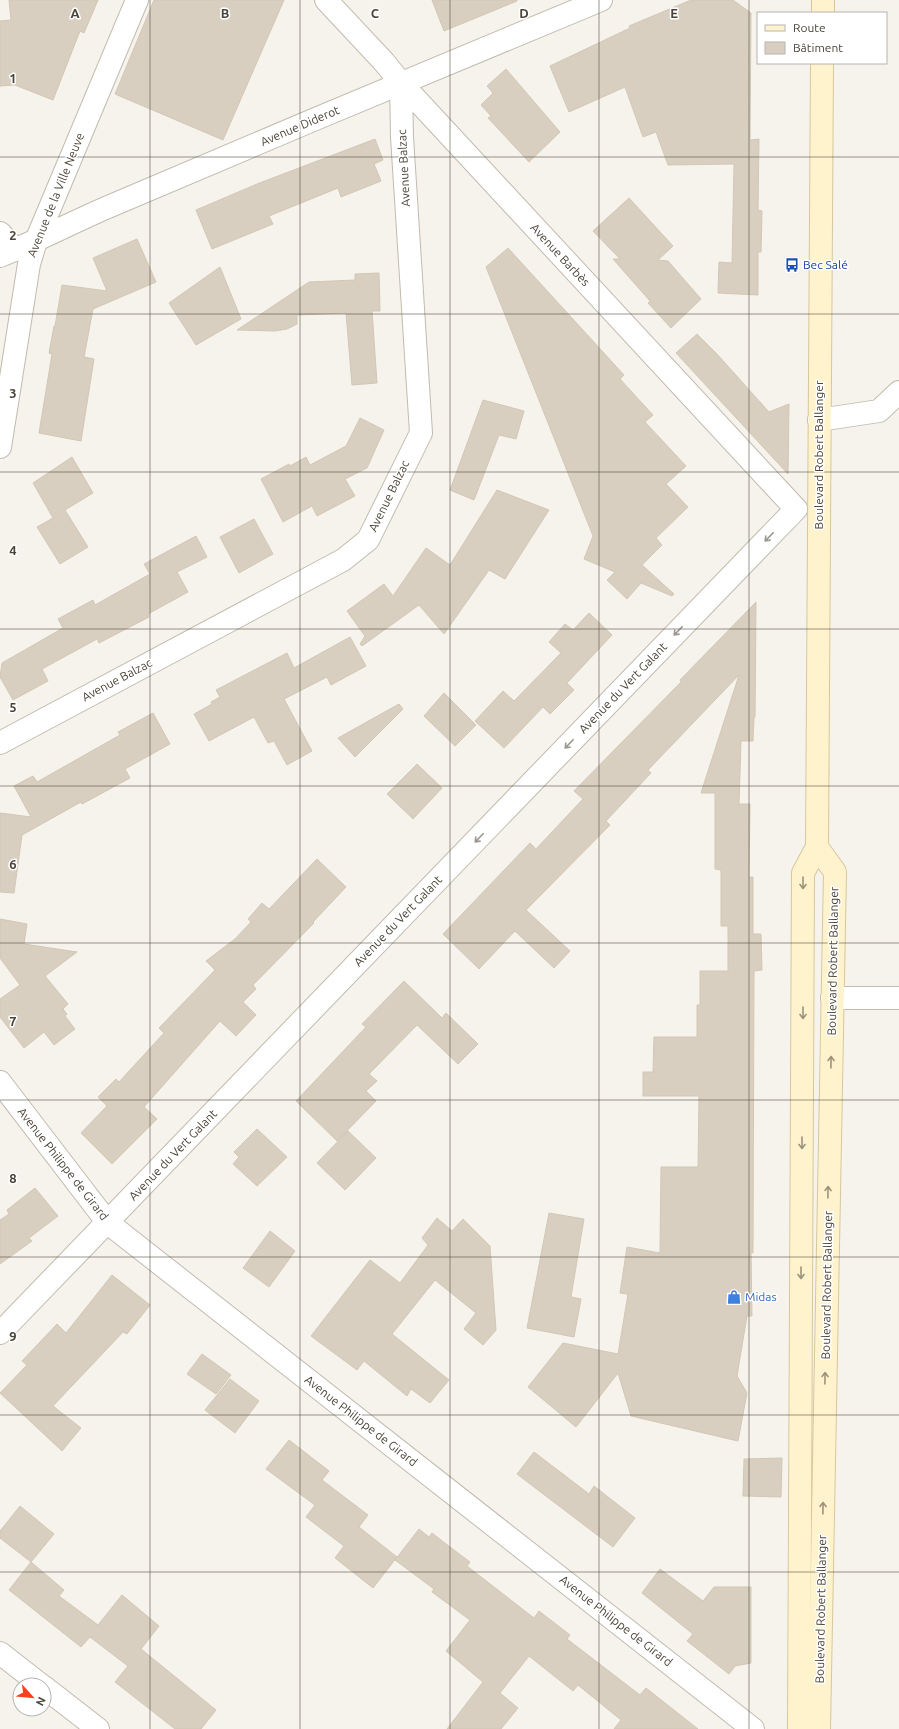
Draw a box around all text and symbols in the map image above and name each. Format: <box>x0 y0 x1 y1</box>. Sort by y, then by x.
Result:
text: A <box>70 6 80 20</box>
text: B <box>221 6 230 20</box>
text: C <box>371 6 380 20</box>
text: D <box>519 6 529 20</box>
text: E <box>670 6 678 20</box>
legend <box>757 12 887 64</box>
text: Route <box>793 21 826 34</box>
text: Bâtiment <box>793 41 843 54</box>
text: 1 <box>9 71 17 85</box>
street label: Avenue Diderot <box>258 103 341 148</box>
street label: Avenue Balzac <box>395 129 412 207</box>
street label: Avenue de la Ville Neuve <box>25 131 86 259</box>
street label: Avenue Barbès <box>528 221 593 288</box>
text: 2 <box>9 228 17 242</box>
bus stop icon: Bec Salé <box>784 257 800 273</box>
place label: Bec Salé <box>803 258 848 271</box>
street label: Boulevard Robert Ballanger <box>812 380 825 529</box>
text: 3 <box>9 386 17 400</box>
street label: Avenue Balzac <box>366 458 412 533</box>
one-way arrow <box>764 532 773 542</box>
text: 4 <box>9 543 17 557</box>
one-way arrow <box>674 625 683 636</box>
street label: Avenue du Vert Galant <box>576 640 669 736</box>
street label: Avenue Balzac <box>80 655 154 703</box>
text: 5 <box>9 700 17 714</box>
one-way arrow <box>564 739 574 749</box>
one-way arrow <box>474 833 483 843</box>
text: 6 <box>9 857 17 871</box>
street label: Avenue du Vert Galant <box>351 873 444 969</box>
one-way arrow <box>799 876 807 889</box>
street label: Boulevard Robert Ballanger <box>825 886 840 1036</box>
one-way arrow <box>799 1006 807 1019</box>
text: 7 <box>9 1014 17 1028</box>
one-way arrow <box>827 1056 835 1069</box>
street label: Avenue Philippe de Girard <box>15 1105 111 1223</box>
street label: Avenue du Vert Galant <box>126 1107 219 1203</box>
one-way arrow <box>798 1136 806 1149</box>
text: 8 <box>9 1171 17 1185</box>
one-way arrow <box>824 1186 832 1199</box>
street label: Boulevard Robert Ballanger <box>819 1210 834 1360</box>
one-way arrow <box>797 1266 805 1279</box>
shop icon: Midas <box>726 1289 742 1305</box>
place label: Midas <box>745 1290 777 1303</box>
text: 9 <box>9 1329 17 1343</box>
one-way arrow <box>821 1372 829 1385</box>
street label: Avenue Philippe de Girard <box>302 1373 420 1469</box>
one-way arrow <box>819 1502 827 1515</box>
street label: Boulevard Robert Ballanger <box>813 1534 828 1684</box>
street label: Avenue Philippe de Girard <box>557 1573 675 1669</box>
north arrow <box>12 1677 52 1717</box>
text: N <box>34 1695 48 1708</box>

